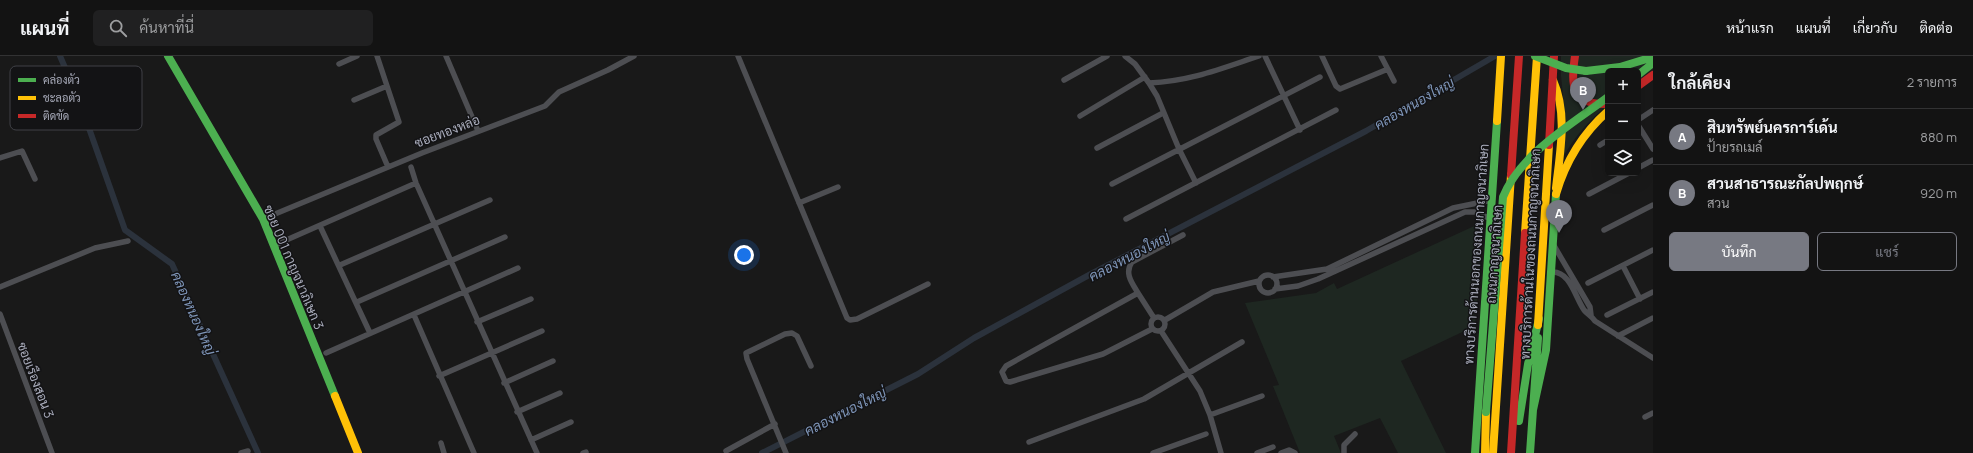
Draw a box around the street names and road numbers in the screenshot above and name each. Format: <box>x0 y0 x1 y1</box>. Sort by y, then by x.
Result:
street label: ซอยทองหล่อ <box>412 110 482 152</box>
street label: ทางบริการด้านนอกของถนนกาญจนาภิเษก <box>1459 143 1493 365</box>
street label: ทางบริการด้านในของถนนกาญจนาภิเษก <box>1515 148 1545 360</box>
street label: ซอย 001 กาญจนาภิเษก 3 <box>260 202 328 332</box>
street label: ถนนกาญจนาภิเษก <box>1482 204 1506 304</box>
street label: ซอยเรืองสอน 3 <box>13 339 59 421</box>

